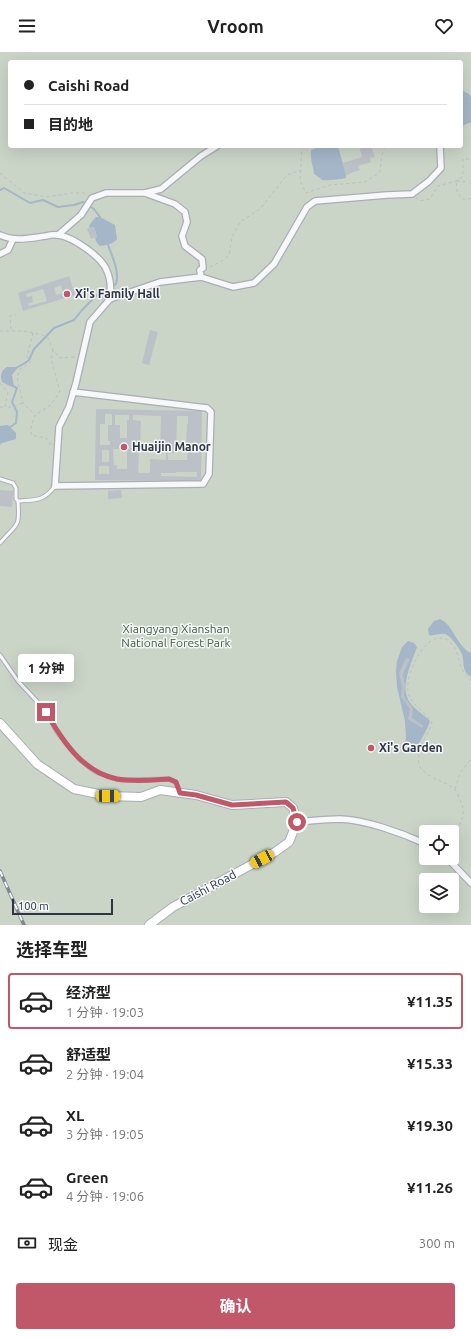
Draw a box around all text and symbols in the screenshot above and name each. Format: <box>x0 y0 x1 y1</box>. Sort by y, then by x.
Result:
icon: menu <box>16 15 38 37</box>
icon: heart <box>433 15 455 37</box>
text: Vroom <box>207 16 264 36</box>
text: Caishi Road <box>48 77 129 94</box>
text: 目的地 <box>48 116 93 133</box>
place label: Xi's Family Hall <box>75 287 160 300</box>
marker: Xi's Family Hall <box>62 289 72 299</box>
place label: Huaijin Manor <box>132 440 211 453</box>
marker: Huaijin Manor <box>119 442 129 452</box>
park label: Xiangyang Xianshan National Forest Park <box>121 622 231 649</box>
callout: 1 分钟 <box>18 654 74 682</box>
text: 1 分钟 <box>28 661 64 675</box>
route end <box>37 703 55 721</box>
place label: Xi's Garden <box>379 741 443 754</box>
marker: Xi's Garden <box>366 743 376 753</box>
car <box>96 790 120 802</box>
route start <box>288 813 306 831</box>
map controls <box>419 825 459 913</box>
button: locate <box>419 825 459 865</box>
car <box>249 848 275 870</box>
street label: Caishi Road <box>177 867 238 908</box>
button: layers <box>419 873 459 913</box>
scale bar <box>12 897 113 916</box>
text: 100 m <box>18 900 49 912</box>
text: 选择车型 <box>16 939 88 959</box>
icon: car <box>18 983 54 1019</box>
text: 经济型 <box>66 984 111 1001</box>
text: ¥11.35 <box>407 993 453 1010</box>
text: 1 分钟 · 19:03 <box>66 1005 144 1019</box>
icon: car <box>18 1045 54 1081</box>
text: 舒适型 <box>66 1046 111 1063</box>
text: ¥15.33 <box>407 1055 453 1072</box>
text: 2 分钟 · 19:04 <box>66 1067 144 1081</box>
icon: car <box>18 1107 54 1143</box>
text: XL <box>66 1107 84 1124</box>
text: ¥19.30 <box>407 1117 453 1134</box>
text: 3 分钟 · 19:05 <box>66 1127 144 1141</box>
icon: car <box>18 1169 54 1205</box>
text: Green <box>66 1169 108 1186</box>
text: ¥11.26 <box>407 1179 453 1196</box>
text: 4 分钟 · 19:06 <box>66 1189 144 1203</box>
icon: cash <box>16 1232 38 1254</box>
text: 现金 <box>48 1236 78 1253</box>
text: 300 m <box>419 1236 455 1250</box>
button: 确认 <box>16 1283 455 1329</box>

